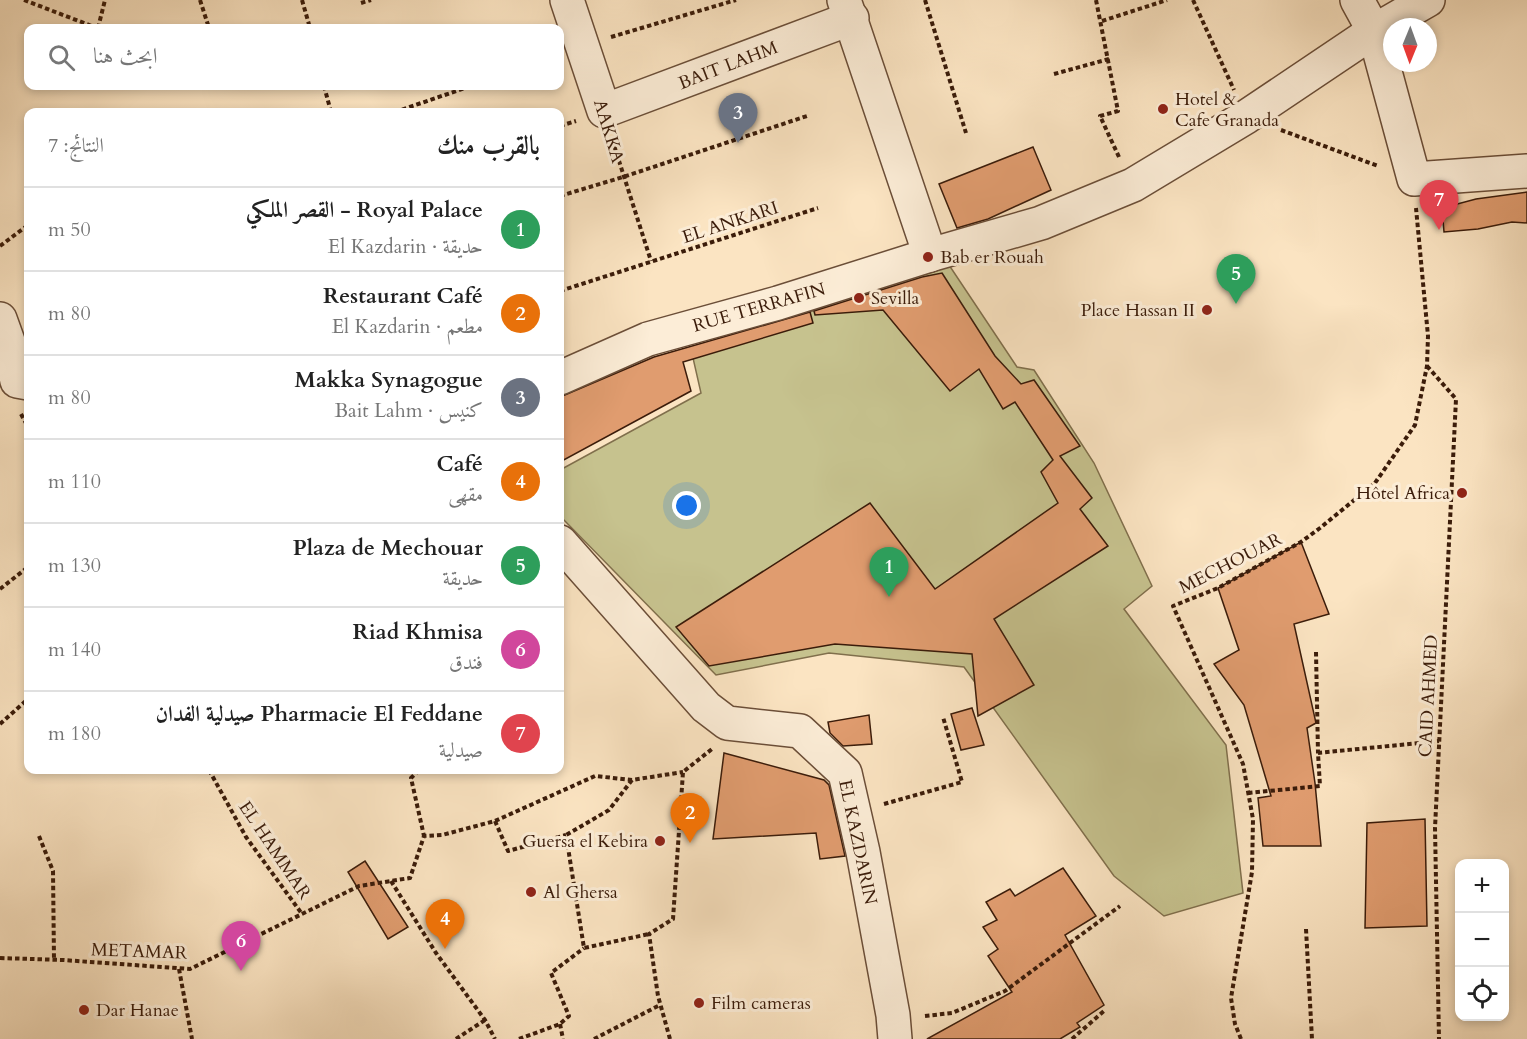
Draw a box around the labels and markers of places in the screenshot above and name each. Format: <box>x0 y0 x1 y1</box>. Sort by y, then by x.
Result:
place label: Hotel & Cafe Granada <box>1175 87 1279 133</box>
pin: 3 <box>718 94 758 143</box>
marker: Hotel & Cafe Granada <box>1156 102 1170 116</box>
pin: 7 <box>1420 180 1458 230</box>
place label: Bab er Rouah <box>940 245 1044 270</box>
marker: Bab er Rouah <box>921 250 935 264</box>
pin: 5 <box>1216 254 1256 304</box>
place label: Sevilla <box>871 286 920 311</box>
marker: Sevilla <box>852 291 866 305</box>
place label: Place Hassan II <box>1081 298 1195 323</box>
marker: Place Hassan II <box>1200 303 1214 317</box>
place label: Hôtel Africa <box>1356 481 1450 506</box>
marker: Hôtel Africa <box>1455 486 1469 500</box>
pin: 1 <box>870 548 908 597</box>
pin: 2 <box>670 794 710 843</box>
place label: Guersa el Kebira <box>522 829 648 854</box>
marker: Guersa el Kebira <box>653 834 667 848</box>
place label: Al Ghersa <box>543 880 618 905</box>
marker: Al Ghersa <box>524 885 538 899</box>
pin: 4 <box>426 900 464 949</box>
pin: 6 <box>222 922 260 971</box>
place label: Film cameras <box>711 991 811 1016</box>
marker: Film cameras <box>692 996 706 1010</box>
place label: Dar Hanae <box>96 998 179 1023</box>
marker: Dar Hanae <box>77 1003 91 1017</box>

